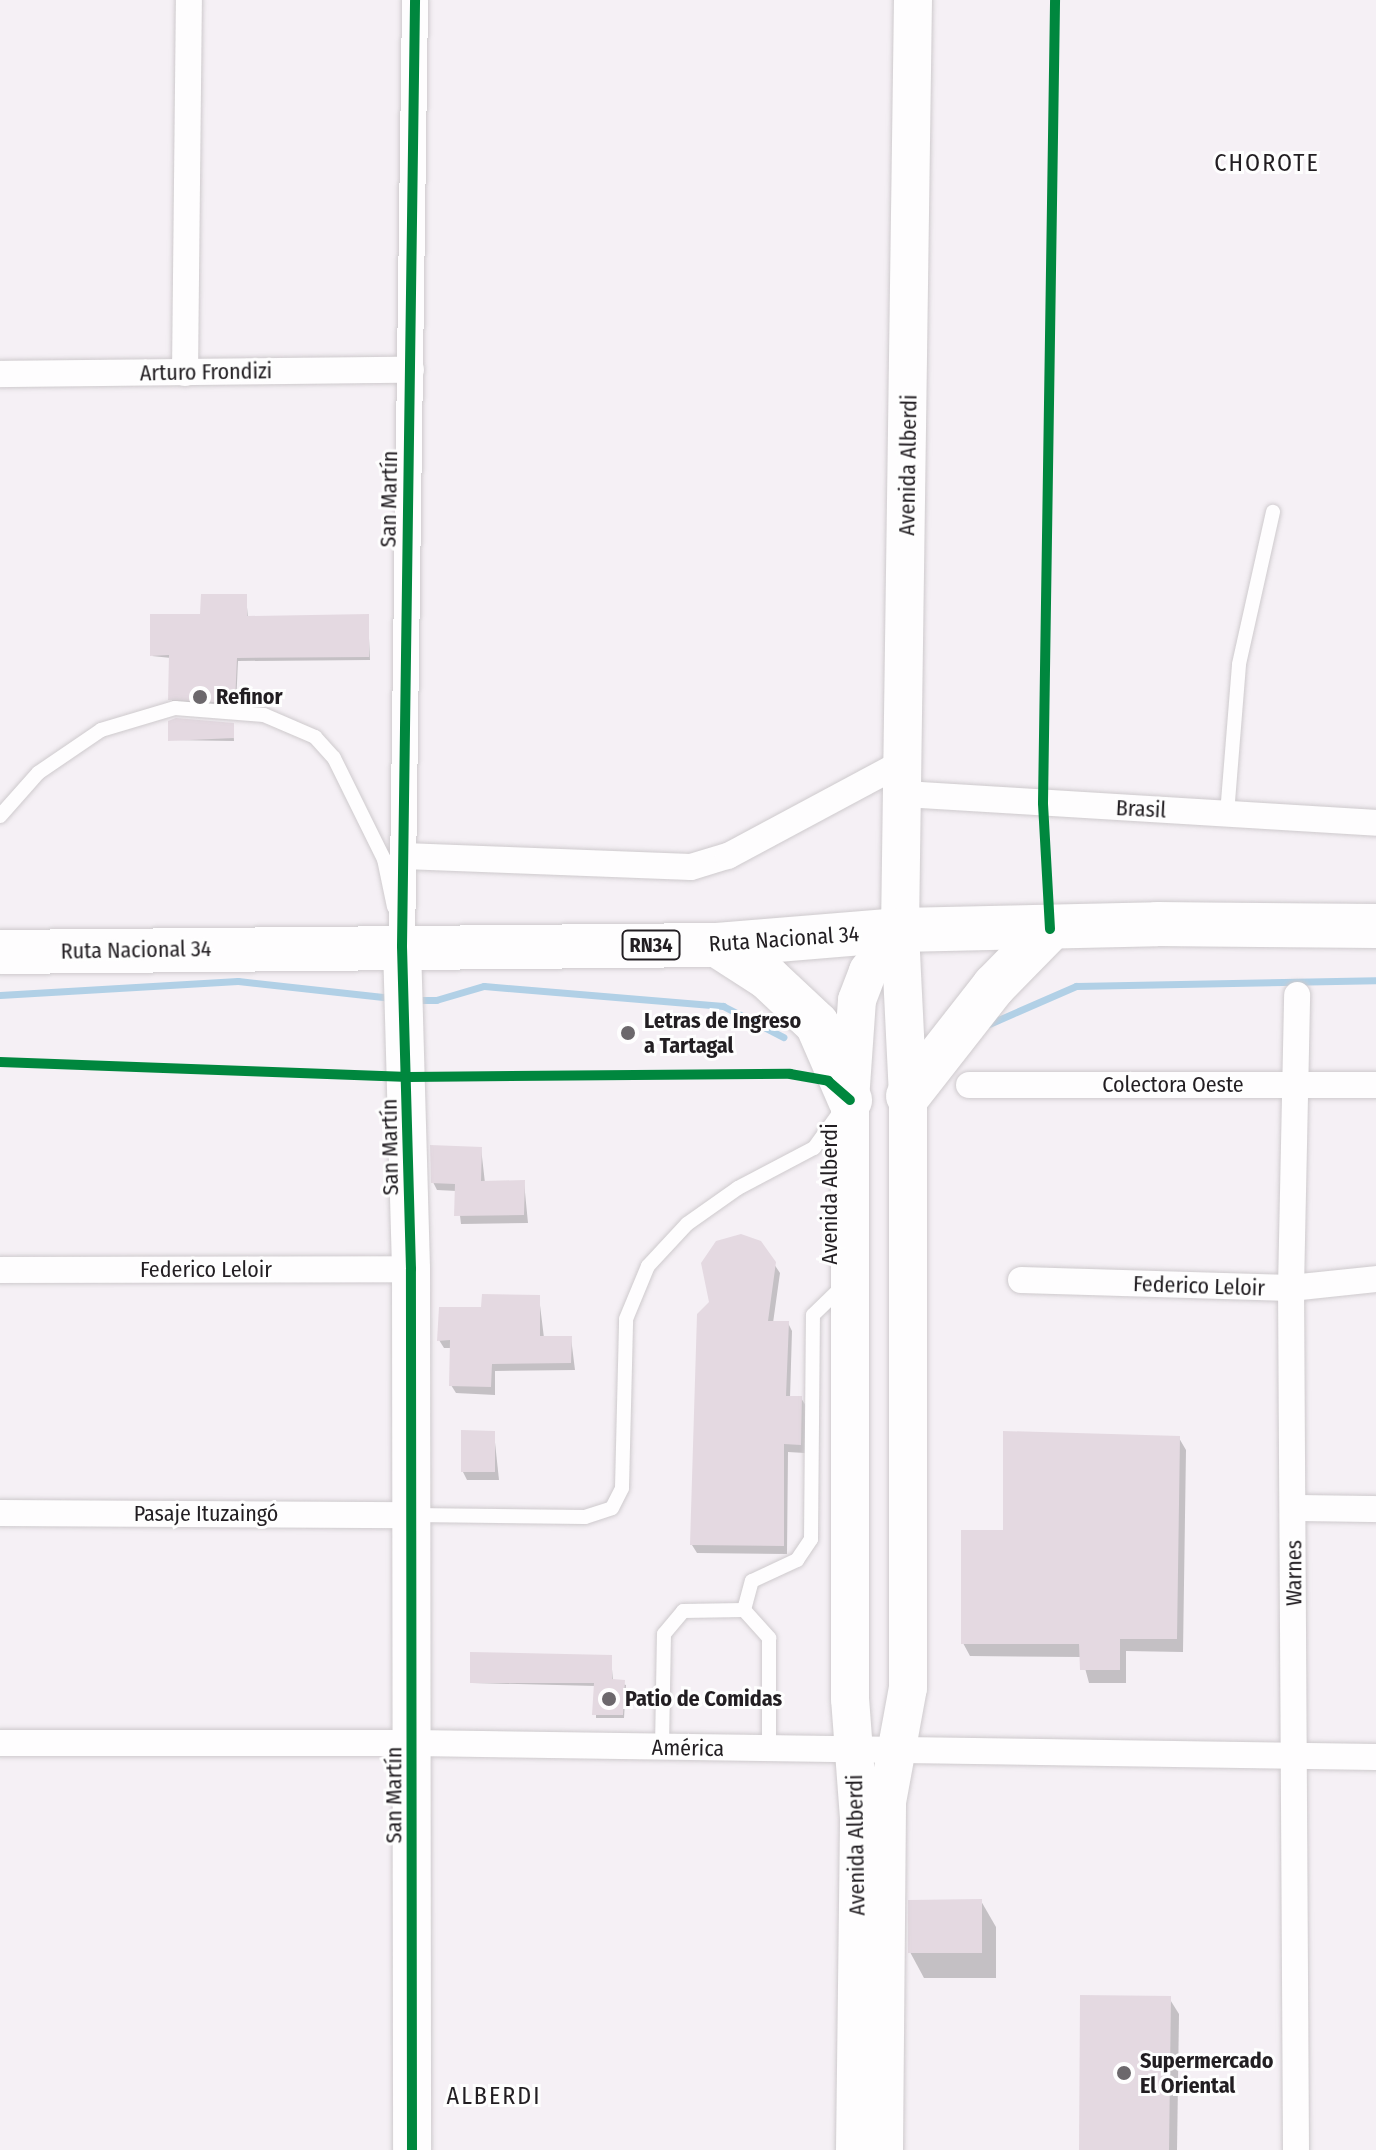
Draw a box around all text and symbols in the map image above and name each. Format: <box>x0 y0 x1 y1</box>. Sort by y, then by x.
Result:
district label: CHOROTE <box>1214 150 1320 178</box>
street label: Arturo Frondizi <box>140 358 272 386</box>
street label: Avenida Alberdi <box>894 394 922 536</box>
street label: San Martín <box>375 450 403 548</box>
place label: Refinor <box>216 684 283 710</box>
marker: Refinor <box>191 688 209 706</box>
street label: Brasil <box>1115 794 1167 824</box>
street label: Ruta Nacional 34 <box>708 921 860 957</box>
road number: RN34 <box>621 929 681 961</box>
street label: Ruta Nacional 34 <box>60 935 212 965</box>
place label: Letras de Ingreso a Tartagal <box>644 1007 801 1058</box>
marker: Letras de Ingreso a Tartagal <box>619 1024 637 1042</box>
street label: Colectora Oeste <box>1102 1072 1244 1098</box>
street label: San Martín <box>376 1098 404 1196</box>
street label: Avenida Alberdi <box>817 1123 843 1265</box>
street label: Federico Leloir <box>140 1257 272 1283</box>
street label: Federico Leloir <box>1133 1271 1265 1301</box>
street label: Pasaje Ituzaingó <box>134 1501 278 1527</box>
street label: Warnes <box>1281 1540 1307 1606</box>
place label: Patio de Comidas <box>625 1686 782 1712</box>
marker: Patio de Comidas <box>600 1690 618 1708</box>
street label: América <box>651 1734 725 1762</box>
street label: San Martín <box>381 1747 407 1843</box>
street label: Avenida Alberdi <box>842 1774 870 1916</box>
place label: Supermercado El Oriental <box>1140 2047 1273 2098</box>
marker: Supermercado El Oriental <box>1115 2064 1133 2082</box>
district label: ALBERDI <box>447 2083 541 2111</box>

